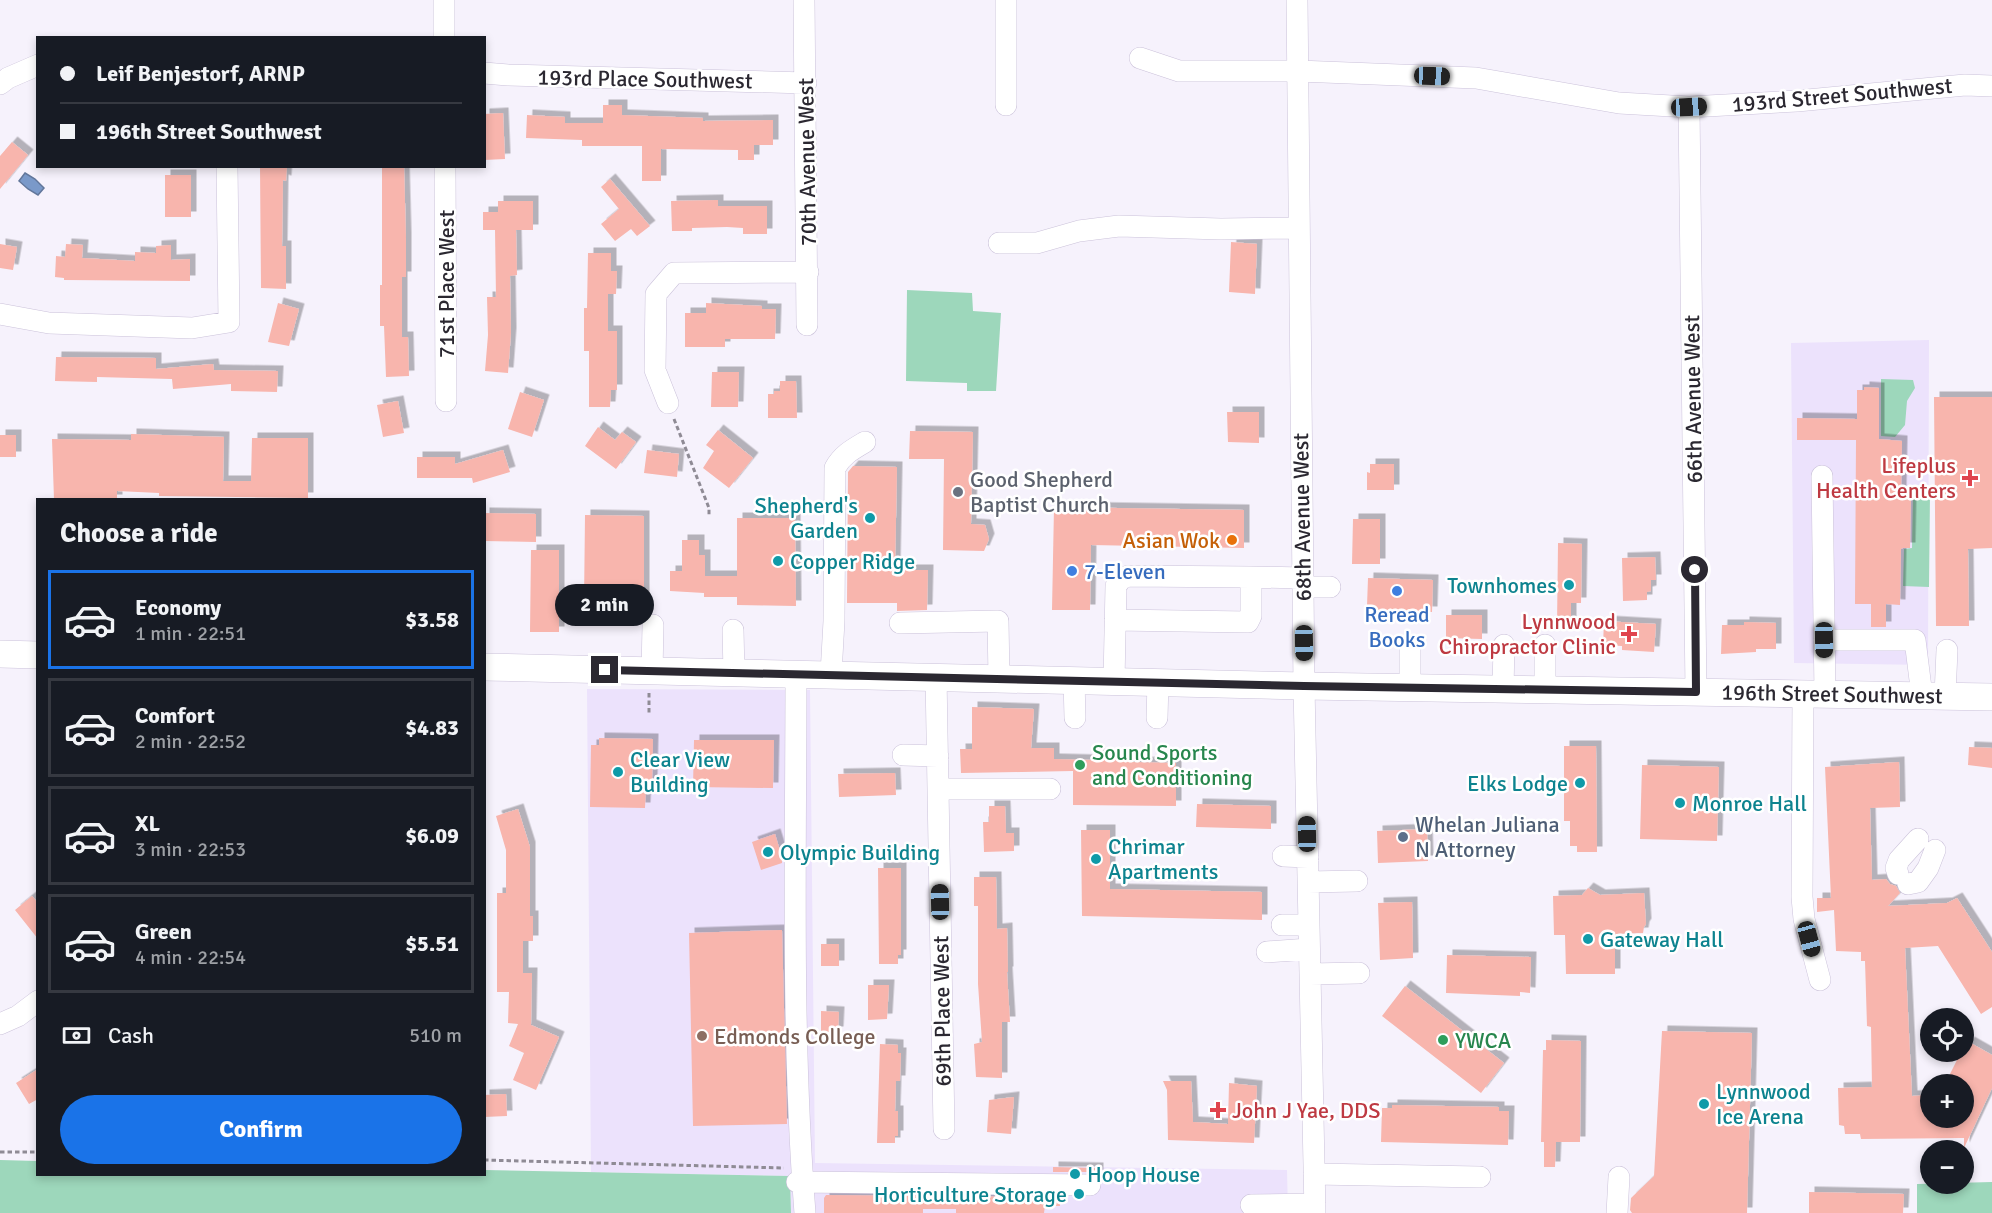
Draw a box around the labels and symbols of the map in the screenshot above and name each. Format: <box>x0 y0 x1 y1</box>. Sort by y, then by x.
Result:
street label: 193rd Place Southwest <box>537 64 753 94</box>
car <box>1414 66 1450 86</box>
street label: 193rd Street Southwest <box>1731 72 1954 118</box>
street label: 70th Avenue West <box>792 77 822 246</box>
car <box>1671 97 1707 117</box>
street label: 71st Place West <box>433 210 460 358</box>
street label: 66th Avenue West <box>1678 314 1708 483</box>
street label: 68th Avenue West <box>1287 432 1317 601</box>
place label: Lifeplus Health Centers <box>1816 452 1956 504</box>
place label: Good Shepherd Baptist Church <box>970 466 1113 518</box>
marker: Lifeplus Health Centers <box>1961 469 1979 487</box>
marker: Good Shepherd Baptist Church <box>951 485 965 499</box>
place label: Shepherd's Garden <box>754 492 858 544</box>
marker: Shepherd's Garden <box>863 511 877 525</box>
place label: Asian Wok <box>1123 527 1220 554</box>
marker: Asian Wok <box>1225 533 1239 547</box>
place label: Copper Ridge <box>790 548 915 575</box>
marker: Copper Ridge <box>771 554 785 568</box>
route start <box>1681 556 1708 583</box>
place label: 7-Eleven <box>1084 558 1166 585</box>
marker: 7-Eleven <box>1065 564 1079 578</box>
place label: Townhomes <box>1447 572 1557 599</box>
marker: Townhomes <box>1562 578 1576 592</box>
callout: 2 min <box>556 583 654 625</box>
marker: Reread Books <box>1390 584 1404 598</box>
place label: Reread Books <box>1364 601 1430 653</box>
place label: Lynnwood Chiropractor Clinic <box>1439 608 1616 660</box>
car <box>1815 622 1833 658</box>
car <box>1295 625 1313 661</box>
marker: Lynnwood Chiropractor Clinic <box>1620 625 1638 643</box>
route end <box>591 656 618 683</box>
street label: 196th Street Southwest <box>1721 679 1943 709</box>
place label: Sound Sports and Conditioning <box>1092 739 1253 791</box>
place label: Clear View Building <box>630 746 730 798</box>
marker: Sound Sports and Conditioning <box>1073 758 1087 772</box>
marker: Clear View Building <box>611 765 625 779</box>
place label: Elks Lodge <box>1467 770 1568 797</box>
marker: Elks Lodge <box>1573 776 1587 790</box>
place label: Monroe Hall <box>1692 790 1807 817</box>
marker: Monroe Hall <box>1673 796 1687 810</box>
place label: Whelan Juliana N Attorney <box>1415 811 1560 863</box>
car <box>1298 816 1316 852</box>
marker: Whelan Juliana N Attorney <box>1396 830 1410 844</box>
place label: Chrimar Apartments <box>1108 833 1218 885</box>
place label: Olympic Building <box>780 839 940 866</box>
marker: Olympic Building <box>761 845 775 859</box>
marker: Chrimar Apartments <box>1089 852 1103 866</box>
car <box>931 884 949 920</box>
car <box>1796 919 1822 959</box>
place label: Gateway Hall <box>1600 926 1724 953</box>
marker: Gateway Hall <box>1581 932 1595 946</box>
street label: 69th Place West <box>927 935 957 1087</box>
place label: Edmonds College <box>714 1023 876 1050</box>
place label: YWCA <box>1455 1027 1512 1054</box>
marker: Edmonds College <box>695 1029 709 1043</box>
marker: YWCA <box>1436 1033 1450 1047</box>
place label: Lynnwood Ice Arena <box>1716 1078 1811 1130</box>
place label: John J Yae, DDS <box>1232 1097 1380 1124</box>
marker: Lynnwood Ice Arena <box>1697 1097 1711 1111</box>
marker: John J Yae, DDS <box>1209 1101 1227 1119</box>
place label: Hoop House <box>1087 1161 1200 1188</box>
marker: Hoop House <box>1068 1167 1082 1181</box>
place label: Horticulture Storage <box>874 1181 1067 1208</box>
marker: Horticulture Storage <box>1072 1187 1086 1201</box>

